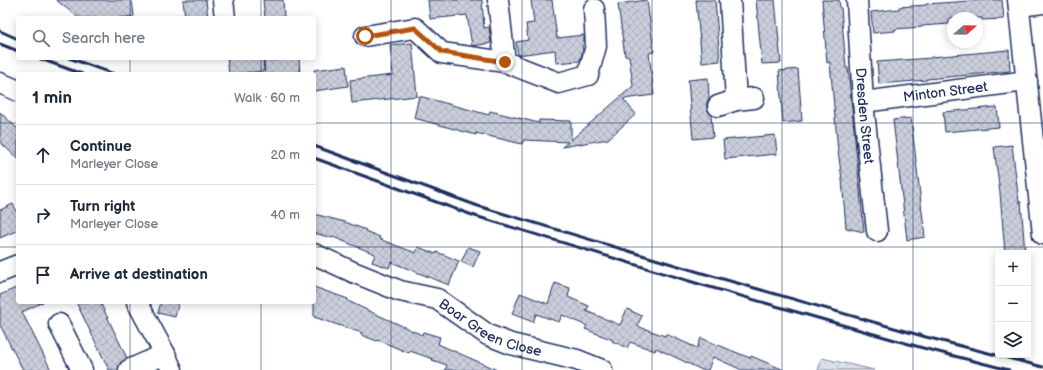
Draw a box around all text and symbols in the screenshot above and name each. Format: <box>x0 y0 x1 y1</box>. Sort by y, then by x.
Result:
north arrow <box>947 12 983 48</box>
search box <box>16 16 316 60</box>
icon: search <box>30 27 52 49</box>
route start <box>356 27 374 45</box>
text: Search here <box>62 29 145 48</box>
route end <box>496 53 514 71</box>
street label: Dresden Street <box>852 67 878 165</box>
street label: Minton Street <box>902 78 989 106</box>
text: 1 min <box>32 88 72 108</box>
text: Walk · 60 m <box>234 90 300 106</box>
text: Continue <box>70 137 132 156</box>
icon: ahead <box>32 144 54 166</box>
text: 20 m <box>270 147 300 163</box>
text: Marleyer Close <box>70 156 158 172</box>
text: Turn right <box>70 197 135 216</box>
icon: right <box>32 204 54 226</box>
text: 40 m <box>270 207 300 223</box>
text: Marleyer Close <box>70 216 158 232</box>
map controls <box>995 250 1031 358</box>
button: + <box>995 250 1031 286</box>
icon: arrive <box>32 264 54 286</box>
text: Arrive at destination <box>70 265 208 284</box>
button: − <box>995 286 1031 322</box>
street label: Boar Green Close <box>435 295 543 360</box>
button: layers <box>995 322 1031 358</box>

